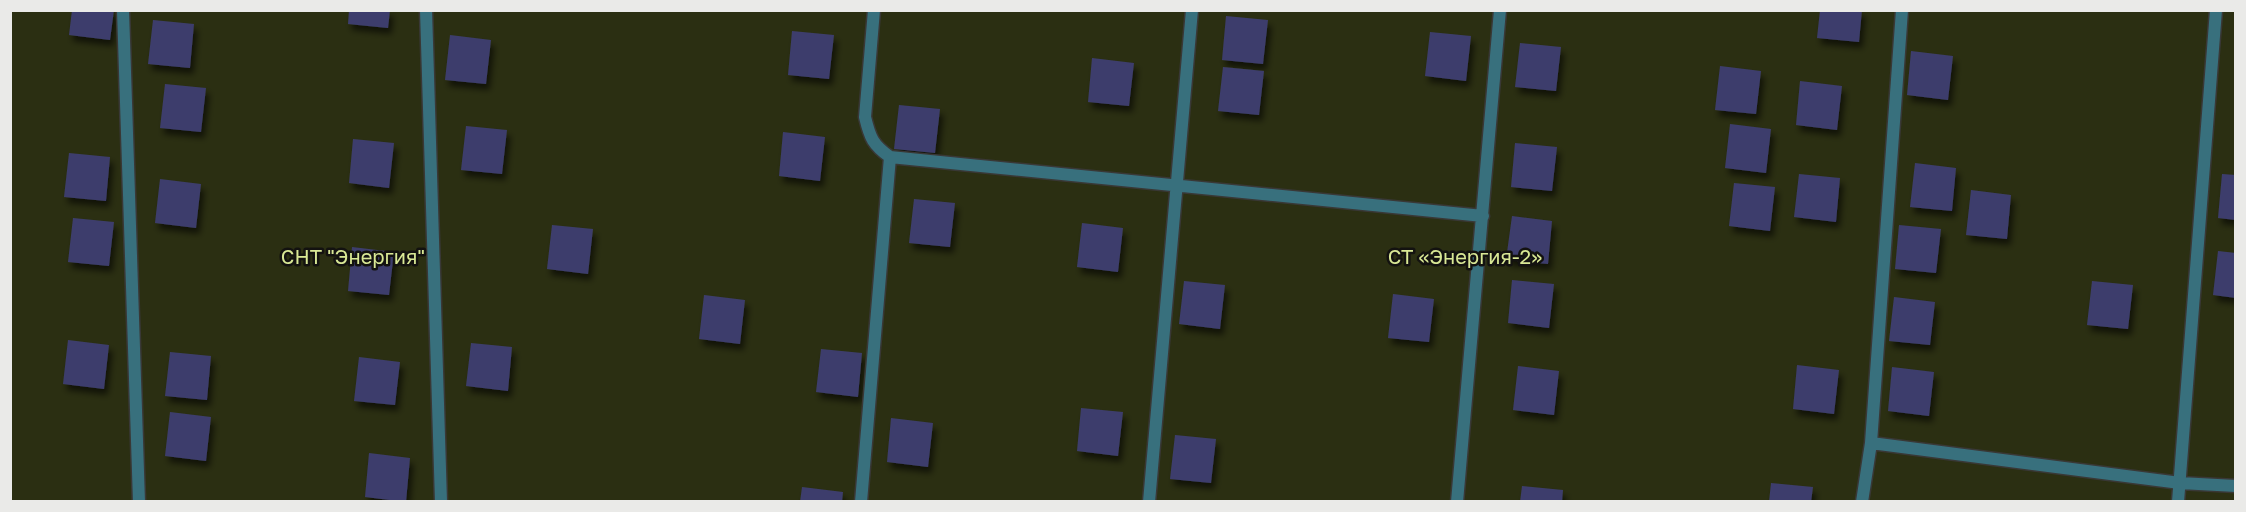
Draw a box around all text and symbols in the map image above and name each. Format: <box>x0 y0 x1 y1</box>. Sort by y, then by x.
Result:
park label: СНТ "Энергия" <box>281 244 425 268</box>
park label: СТ «Энергия-2» <box>1388 244 1542 268</box>

